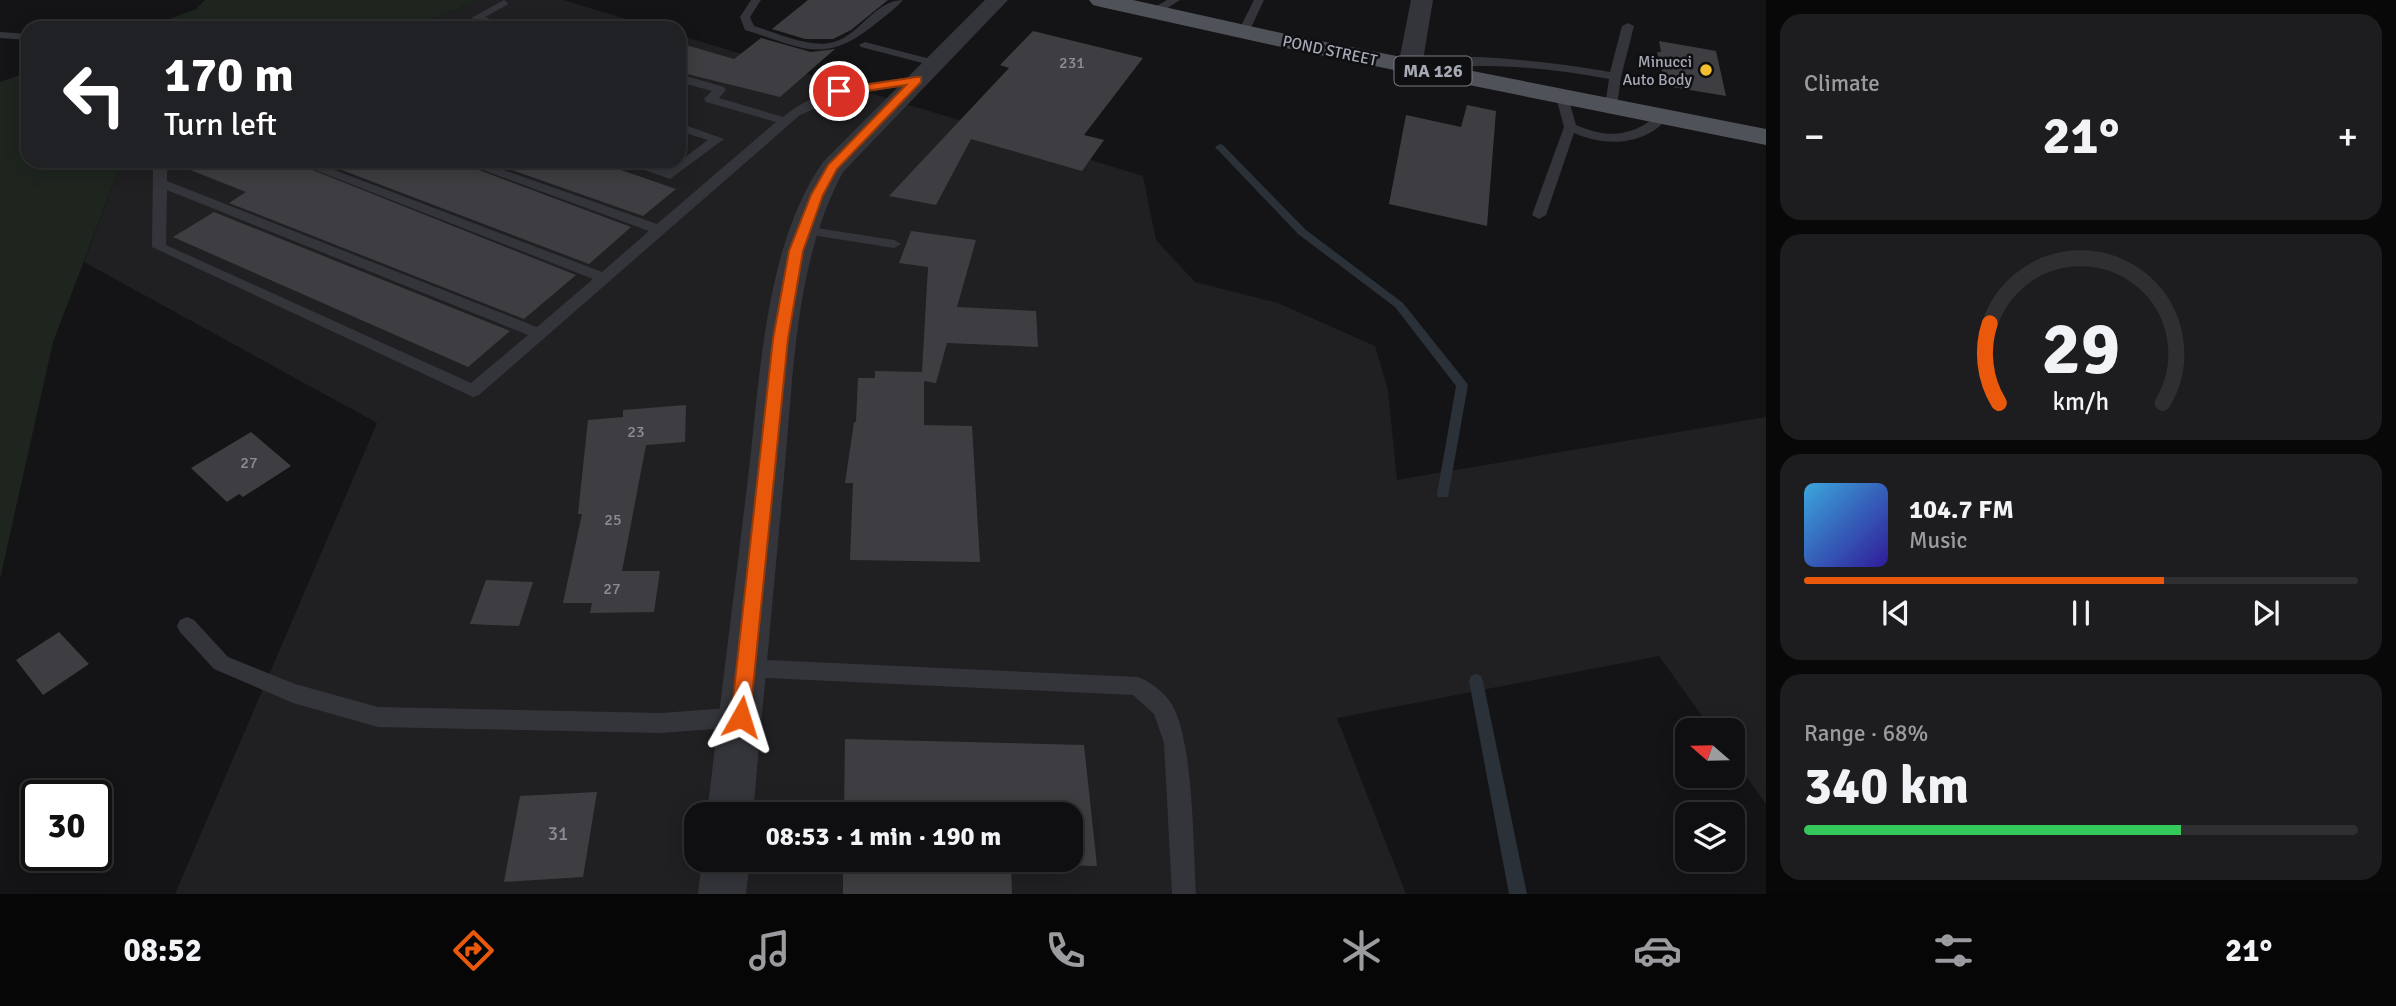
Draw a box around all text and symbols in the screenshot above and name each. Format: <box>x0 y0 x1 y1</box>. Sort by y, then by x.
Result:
street label: POND STREET <box>1281 31 1379 71</box>
text: 170 m <box>164 45 294 105</box>
icon: left <box>49 49 140 140</box>
place label: Minucci Auto Body <box>1622 52 1693 90</box>
house number: 231 <box>1059 53 1085 73</box>
road number: MA 126 <box>1394 56 1472 86</box>
pin <box>809 61 869 121</box>
marker: Minucci Auto Body <box>1698 62 1714 78</box>
text: Climate <box>1804 69 1880 98</box>
icon: arrive <box>820 72 858 110</box>
text: 21° <box>2043 104 2119 168</box>
text: Turn left <box>164 105 277 144</box>
text: − <box>1804 113 1825 160</box>
text: + <box>2337 113 2358 160</box>
text: 29 <box>2042 305 2120 394</box>
text: km/h <box>2053 386 2109 417</box>
house number: 23 <box>627 422 645 442</box>
house number: 27 <box>240 453 258 473</box>
text: 104.7 FM <box>1909 494 2014 526</box>
house number: 25 <box>604 510 622 530</box>
text: Music <box>1909 526 1967 555</box>
house number: 27 <box>603 579 621 599</box>
icon: previous <box>1877 594 1915 632</box>
icon: pause <box>2062 594 2100 632</box>
icon: next <box>2247 594 2285 632</box>
position arrow <box>704 680 778 754</box>
north arrow <box>1675 718 1745 788</box>
map controls <box>1675 718 1745 872</box>
text: Range · 68% <box>1804 719 1928 748</box>
text: 340 km <box>1804 754 1969 818</box>
speed limit sign: 30 <box>21 780 112 871</box>
button: layers <box>1675 802 1745 872</box>
text: 08:53 · 1 min · 190 m <box>766 821 1001 853</box>
house number: 31 <box>548 822 568 846</box>
icon: directions <box>449 926 498 975</box>
icon: music <box>745 926 794 975</box>
icon: phone <box>1041 926 1090 975</box>
icon: climate <box>1337 926 1386 975</box>
icon: car <box>1633 926 1682 975</box>
icon: filters <box>1929 926 1978 975</box>
text: 08:52 <box>124 931 202 970</box>
text: 21° <box>2225 931 2272 970</box>

